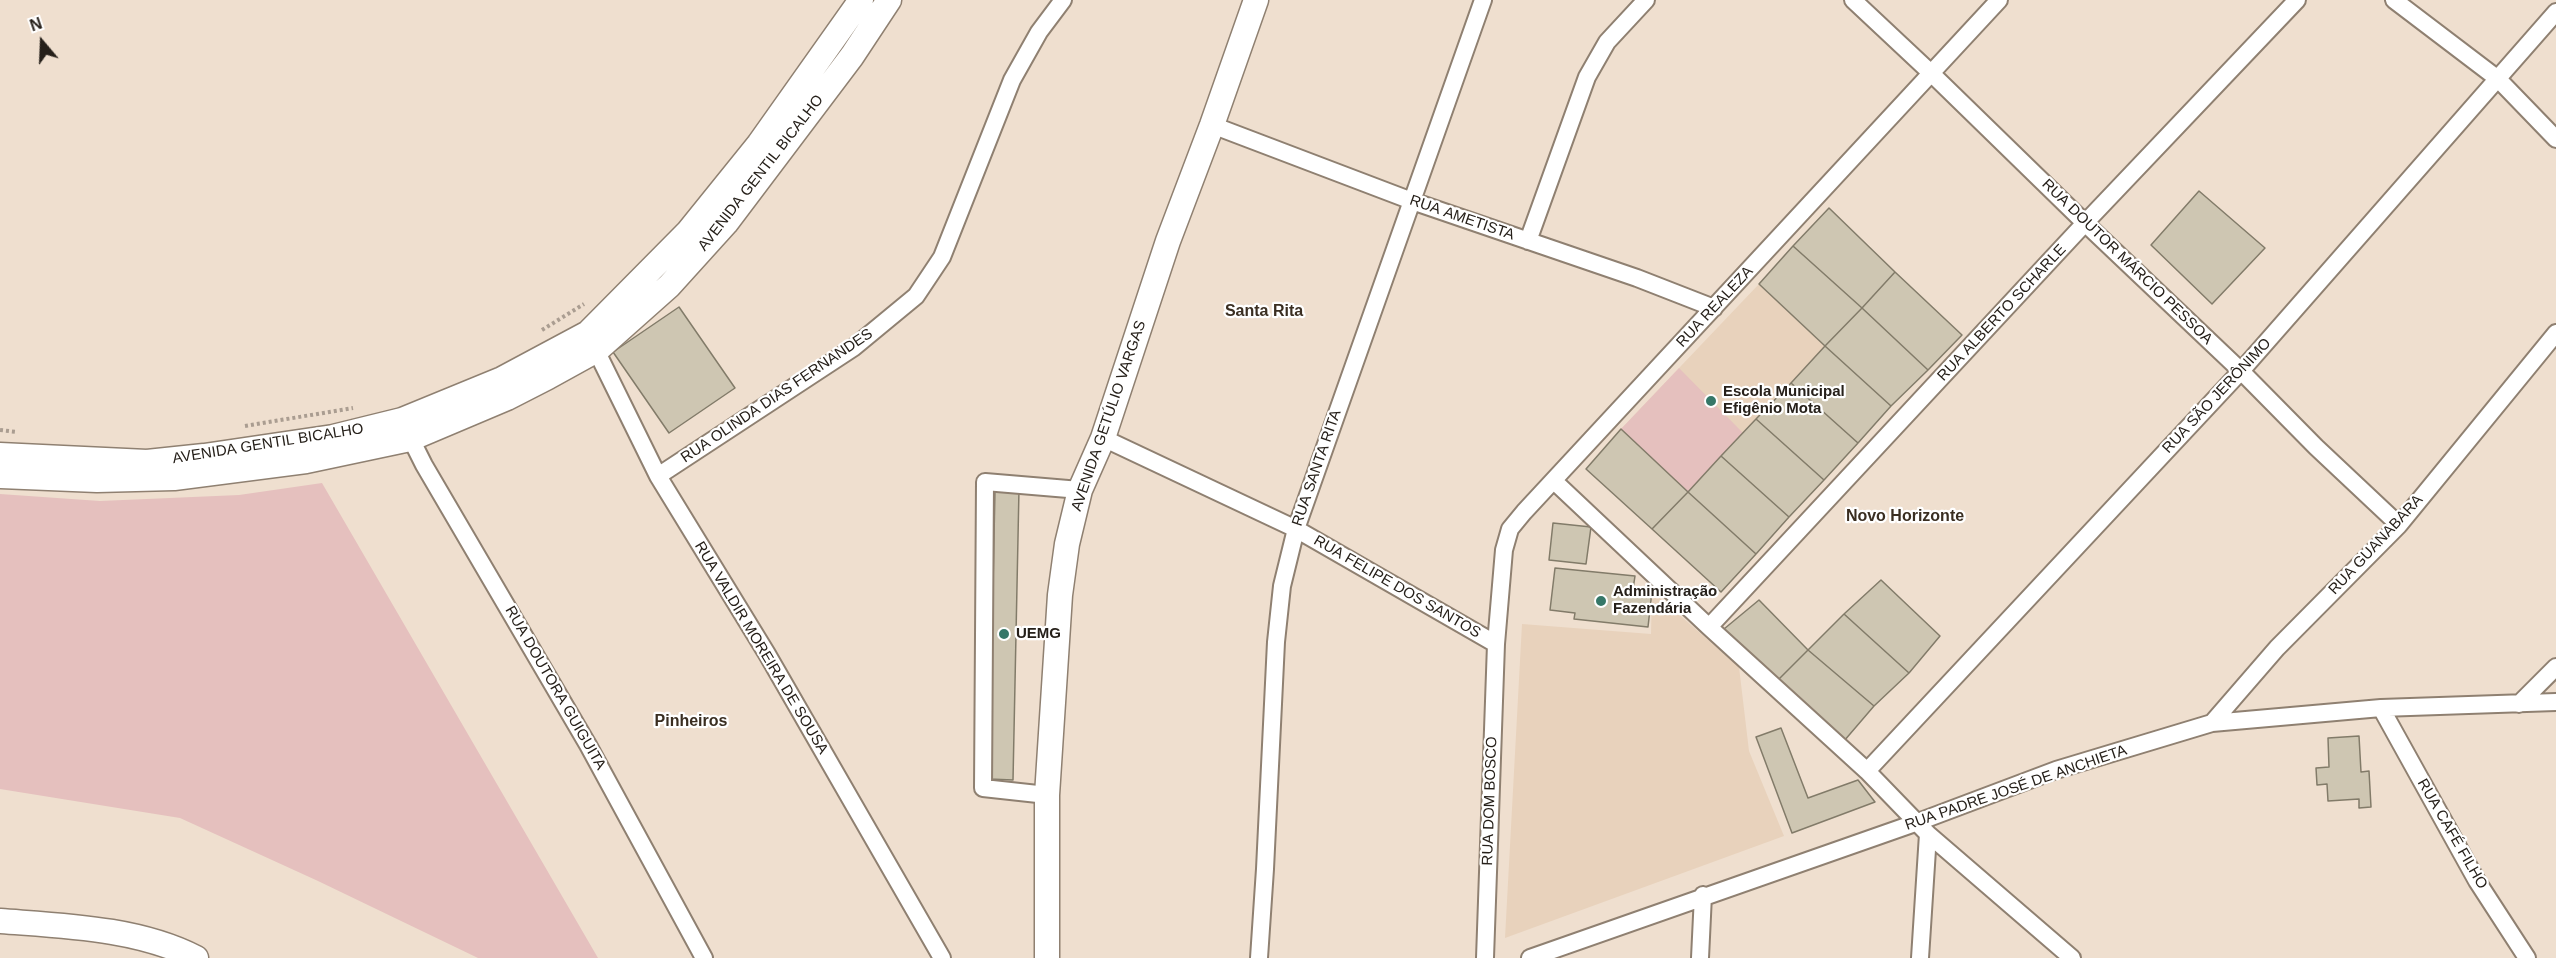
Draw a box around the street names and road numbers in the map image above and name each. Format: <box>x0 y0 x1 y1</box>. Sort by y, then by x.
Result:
street label: AVENIDA GENTIL BICALHO <box>694 91 828 255</box>
street label: RUA DOUTOR MÁRCIO PESSOA <box>2038 175 2216 349</box>
street label: RUA AMETISTA <box>1407 192 1517 244</box>
street label: RUA ALBERTO SCHARLE <box>1934 241 2070 385</box>
street label: RUA REALEZA <box>1673 263 1757 351</box>
street label: AVENIDA GETÚLIO VARGAS <box>1068 318 1150 514</box>
street label: RUA OLINDA DIAS FERNANDES <box>678 325 876 467</box>
street label: RUA SÃO JERÔNIMO <box>2159 335 2275 457</box>
street label: RUA SANTA RITA <box>1289 407 1345 529</box>
street label: AVENIDA GENTIL BICALHO <box>171 420 365 468</box>
street label: RUA GUANABARA <box>2325 491 2427 599</box>
street label: RUA FELIPE DOS SANTOS <box>1310 532 1484 642</box>
street label: RUA VALDIR MOREIRA DE SOUSA <box>690 538 832 758</box>
street label: RUA DOUTORA GUIGUITA <box>501 603 609 773</box>
street label: RUA DOM BOSCO <box>1479 736 1501 866</box>
street label: RUA PADRE JOSÉ DE ANCHIETA <box>1903 741 2129 835</box>
street label: RUA CAFÉ FILHO <box>2413 776 2491 892</box>

